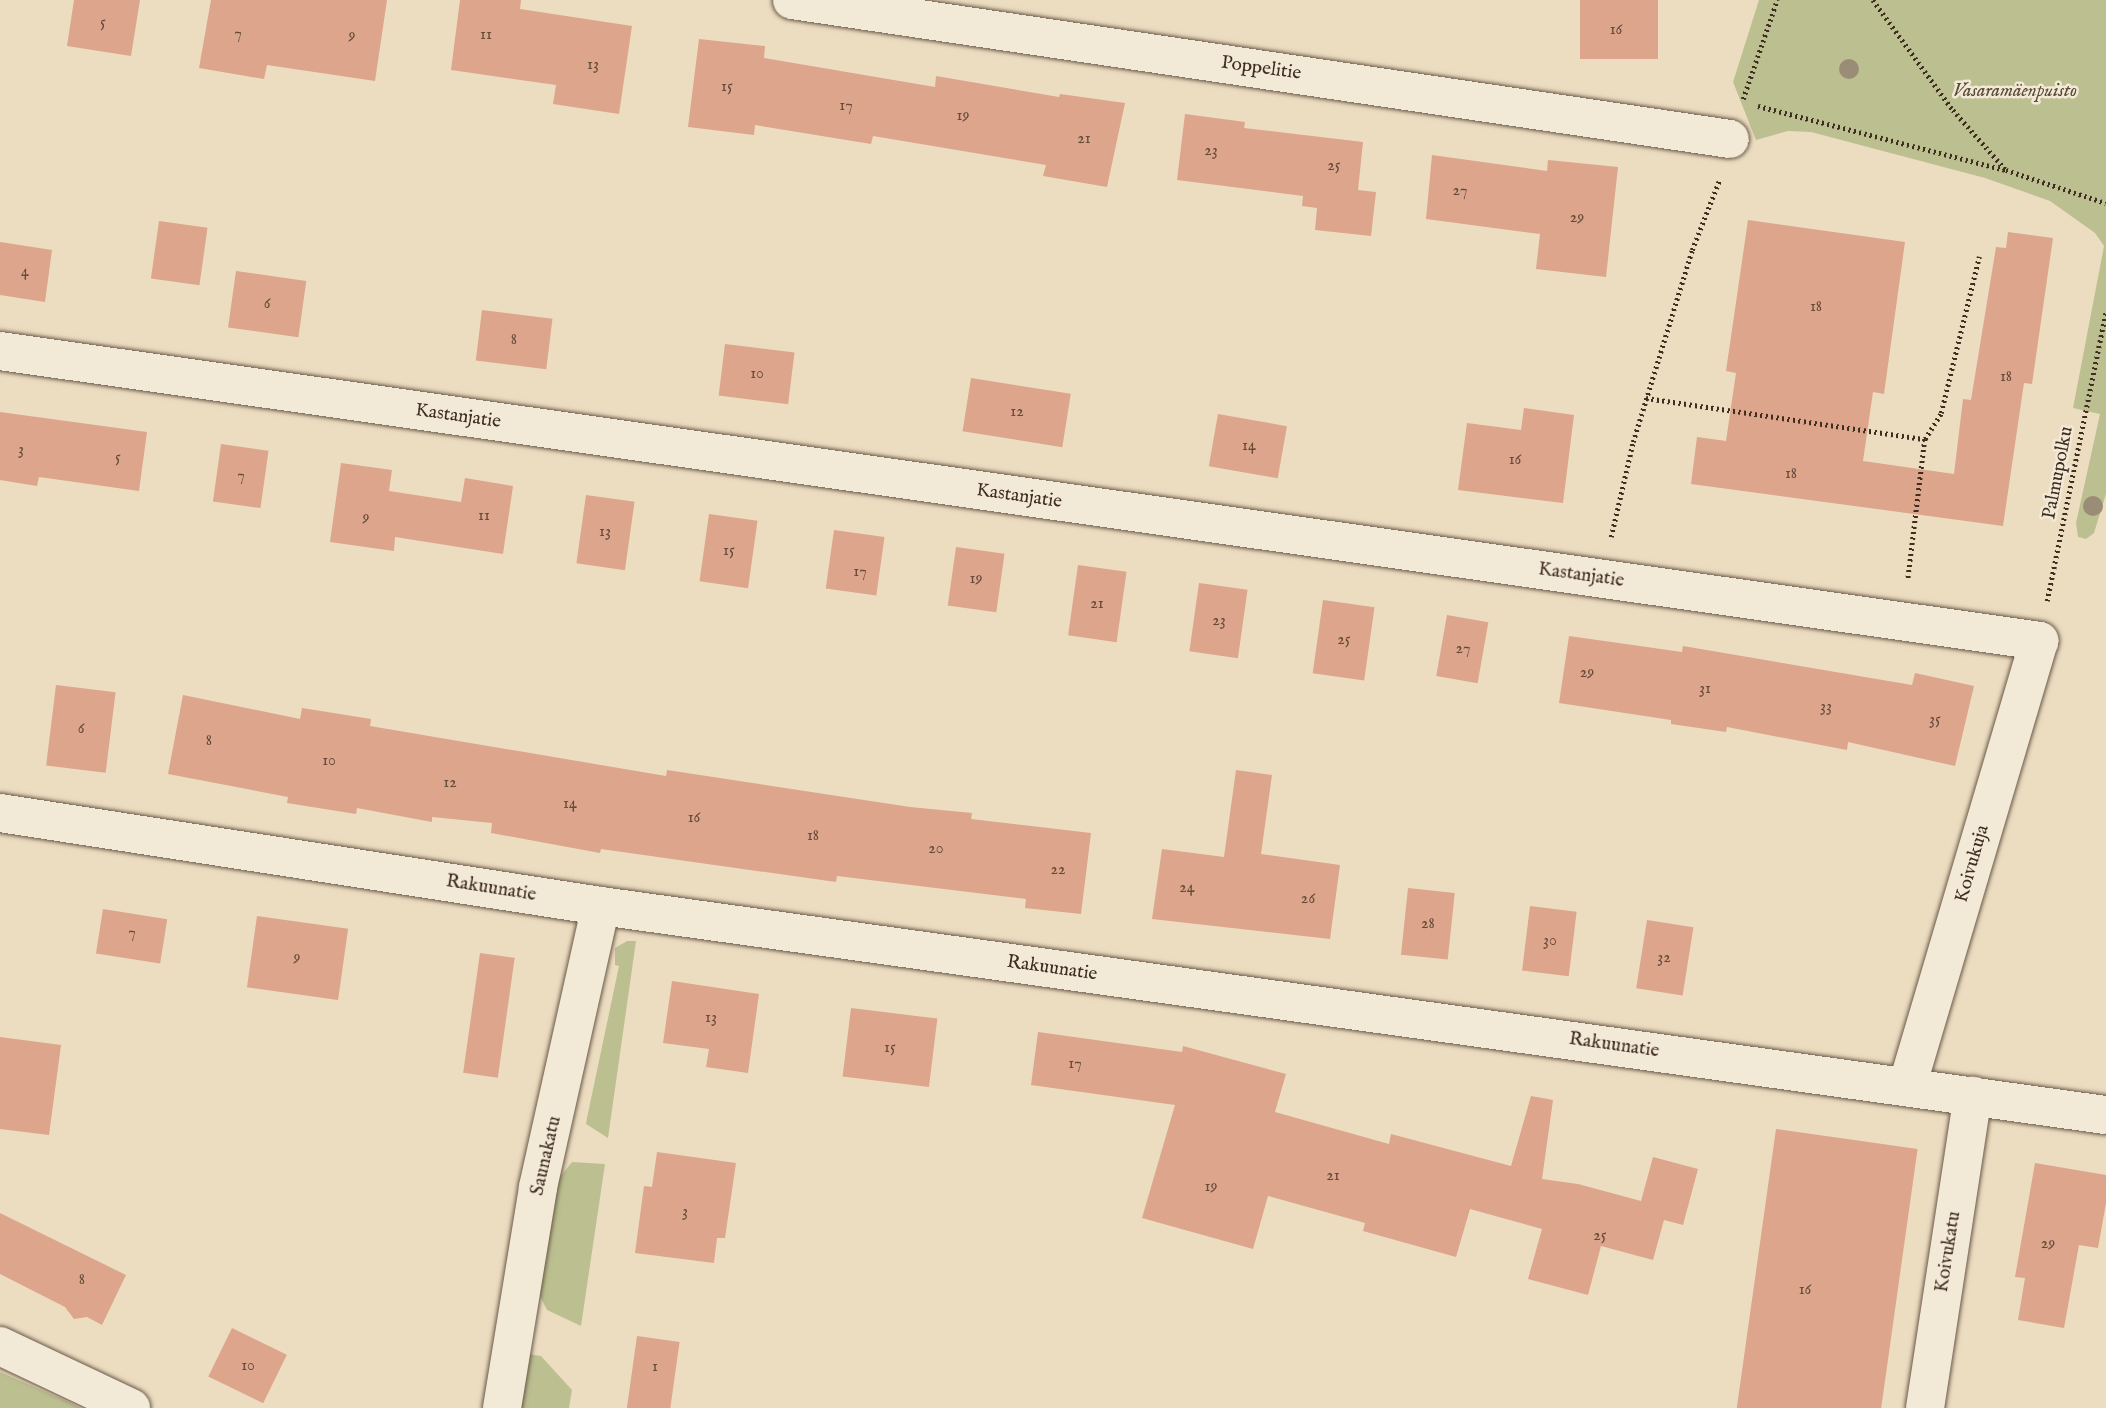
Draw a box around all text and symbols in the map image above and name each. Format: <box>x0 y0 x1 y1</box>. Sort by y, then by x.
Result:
house number: 5 <box>100 13 106 33</box>
house number: 16 <box>1610 20 1622 40</box>
house number: 7 <box>234 24 242 44</box>
house number: 11 <box>480 25 492 45</box>
house number: 9 <box>349 26 355 46</box>
street label: Poppelitie <box>1219 52 1303 86</box>
house number: 13 <box>587 55 599 75</box>
house number: 15 <box>721 77 733 97</box>
park label: Vasaramäenpuisto <box>1953 81 2077 103</box>
house number: 17 <box>839 96 853 116</box>
house number: 19 <box>957 106 969 126</box>
house number: 21 <box>1077 129 1091 149</box>
house number: 23 <box>1204 141 1218 161</box>
house number: 25 <box>1327 156 1341 176</box>
house number: 27 <box>1453 181 1467 201</box>
house number: 29 <box>1570 208 1584 228</box>
house number: 4 <box>21 262 29 282</box>
house number: 6 <box>264 294 270 314</box>
house number: 18 <box>1810 297 1822 317</box>
house number: 8 <box>511 330 517 350</box>
house number: 10 <box>750 364 764 384</box>
house number: 18 <box>2000 367 2012 387</box>
street label: Kastanjatie <box>414 400 502 434</box>
house number: 12 <box>1010 402 1024 422</box>
street label: Palmupolku <box>2039 425 2079 521</box>
house number: 14 <box>1242 436 1256 456</box>
house number: 3 <box>18 440 24 460</box>
house number: 5 <box>115 448 121 468</box>
house number: 16 <box>1509 450 1521 470</box>
house number: 18 <box>1785 464 1797 484</box>
house number: 7 <box>237 466 245 486</box>
street label: Kastanjatie <box>975 480 1063 514</box>
house number: 11 <box>478 506 490 526</box>
house number: 9 <box>363 508 369 528</box>
house number: 13 <box>599 522 611 542</box>
house number: 15 <box>723 541 735 561</box>
street label: Kastanjatie <box>1537 559 1625 593</box>
house number: 17 <box>853 562 867 582</box>
house number: 19 <box>970 569 982 589</box>
house number: 21 <box>1090 594 1104 614</box>
house number: 23 <box>1212 611 1226 631</box>
house number: 25 <box>1337 630 1351 650</box>
house number: 27 <box>1456 639 1470 659</box>
house number: 29 <box>1580 663 1594 683</box>
house number: 31 <box>1699 679 1711 699</box>
house number: 33 <box>1820 697 1832 717</box>
house number: 35 <box>1929 710 1941 730</box>
house number: 6 <box>78 719 84 739</box>
house number: 8 <box>206 731 212 751</box>
house number: 10 <box>322 751 336 771</box>
house number: 12 <box>443 773 457 793</box>
house number: 14 <box>563 794 577 814</box>
house number: 16 <box>688 808 700 828</box>
street label: Koivukuja <box>1951 822 1995 906</box>
house number: 18 <box>807 826 819 846</box>
house number: 20 <box>928 839 944 859</box>
house number: 22 <box>1050 860 1066 880</box>
street label: Rakuunatie <box>444 871 538 907</box>
house number: 24 <box>1179 878 1195 898</box>
house number: 26 <box>1301 889 1315 909</box>
house number: 28 <box>1421 914 1435 934</box>
house number: 7 <box>128 923 136 943</box>
house number: 30 <box>1543 931 1557 951</box>
house number: 9 <box>294 948 300 968</box>
house number: 32 <box>1657 948 1671 968</box>
street label: Rakuunatie <box>1005 951 1099 987</box>
house number: 13 <box>705 1008 717 1028</box>
street label: Rakuunatie <box>1567 1028 1661 1064</box>
house number: 15 <box>884 1038 896 1058</box>
house number: 17 <box>1068 1054 1082 1074</box>
street label: Saunakatu <box>527 1114 567 1198</box>
house number: 21 <box>1326 1166 1340 1186</box>
house number: 19 <box>1205 1177 1217 1197</box>
house number: 3 <box>682 1202 688 1222</box>
street label: Koivukatu <box>1931 1210 1967 1294</box>
house number: 25 <box>1593 1226 1607 1246</box>
house number: 29 <box>2041 1234 2055 1254</box>
house number: 8 <box>79 1270 85 1290</box>
house number: 16 <box>1799 1280 1811 1300</box>
house number: 10 <box>241 1356 255 1376</box>
house number: 1 <box>652 1357 658 1377</box>

